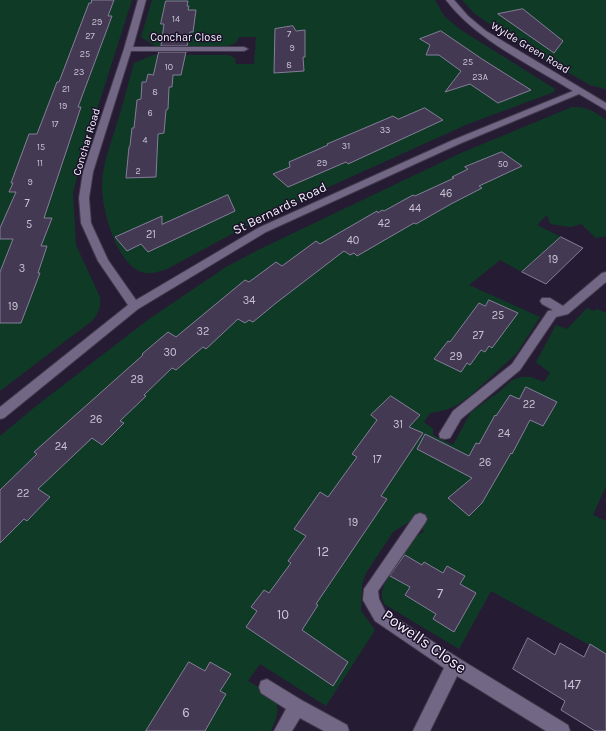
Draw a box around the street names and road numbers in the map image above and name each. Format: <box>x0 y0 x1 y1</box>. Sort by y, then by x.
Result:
street label: Wylde Green Road <box>488 19 572 77</box>
street label: Conchar Close <box>150 31 222 45</box>
street label: Conchar Road <box>71 107 103 177</box>
street label: St Bernards Road <box>231 180 329 238</box>
street label: Powells Close <box>378 606 470 678</box>

